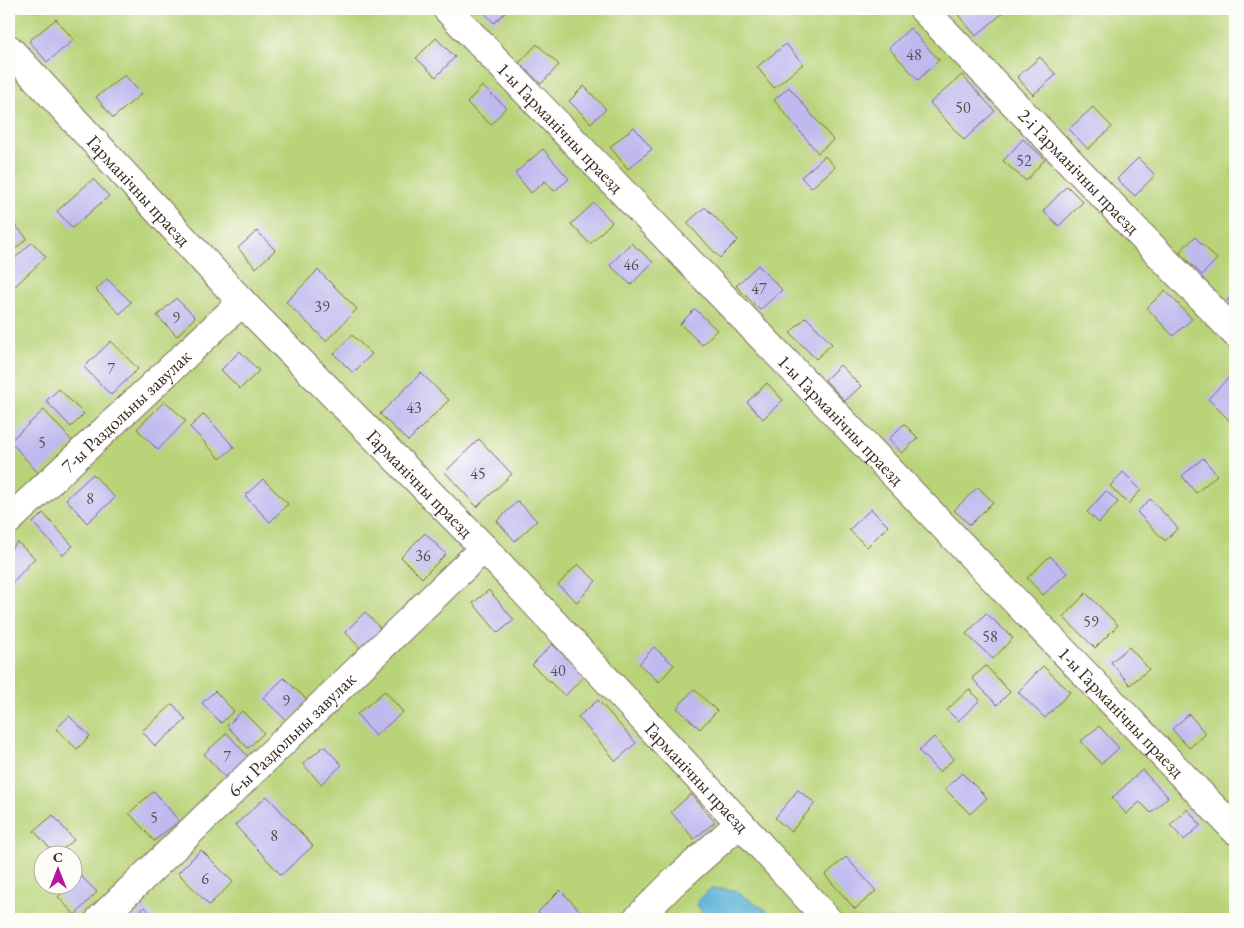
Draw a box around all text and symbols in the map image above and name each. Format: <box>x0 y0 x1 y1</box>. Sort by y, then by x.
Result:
house number: 48 <box>906 44 922 65</box>
street label: 1-ы Гарманічны праезд <box>492 57 629 199</box>
house number: 50 <box>955 97 971 118</box>
street label: 2-і Гарманічны праезд <box>1012 103 1145 240</box>
street label: Гарманічны праезд <box>81 130 196 252</box>
house number: 52 <box>1016 150 1032 171</box>
house number: 46 <box>623 254 639 275</box>
house number: 47 <box>751 278 767 299</box>
house number: 39 <box>314 296 330 317</box>
house number: 9 <box>172 307 180 328</box>
street label: 7-ы Раздольны завулак <box>56 344 197 478</box>
street label: 1-ы Гарманічны праезд <box>772 349 910 491</box>
house number: 7 <box>107 358 115 379</box>
house number: 43 <box>406 397 422 418</box>
street label: Гарманічны праезд <box>361 424 479 543</box>
house number: 5 <box>38 432 46 453</box>
house number: 45 <box>470 463 486 484</box>
house number: 8 <box>86 488 94 509</box>
house number: 36 <box>415 545 431 566</box>
house number: 59 <box>1083 611 1099 632</box>
house number: 58 <box>982 626 998 647</box>
street label: 1-ы Гарманічны праезд <box>1052 641 1190 783</box>
house number: 40 <box>550 660 566 681</box>
street label: 6-ы Раздольны завулак <box>222 667 361 802</box>
house number: 9 <box>282 690 290 711</box>
street label: Гарманічны праезд <box>639 717 755 838</box>
house number: 7 <box>223 746 231 767</box>
house number: 5 <box>150 807 158 828</box>
house number: 8 <box>270 825 278 846</box>
north arrow <box>32 846 82 896</box>
text: С <box>53 848 63 866</box>
house number: 6 <box>201 868 209 889</box>

